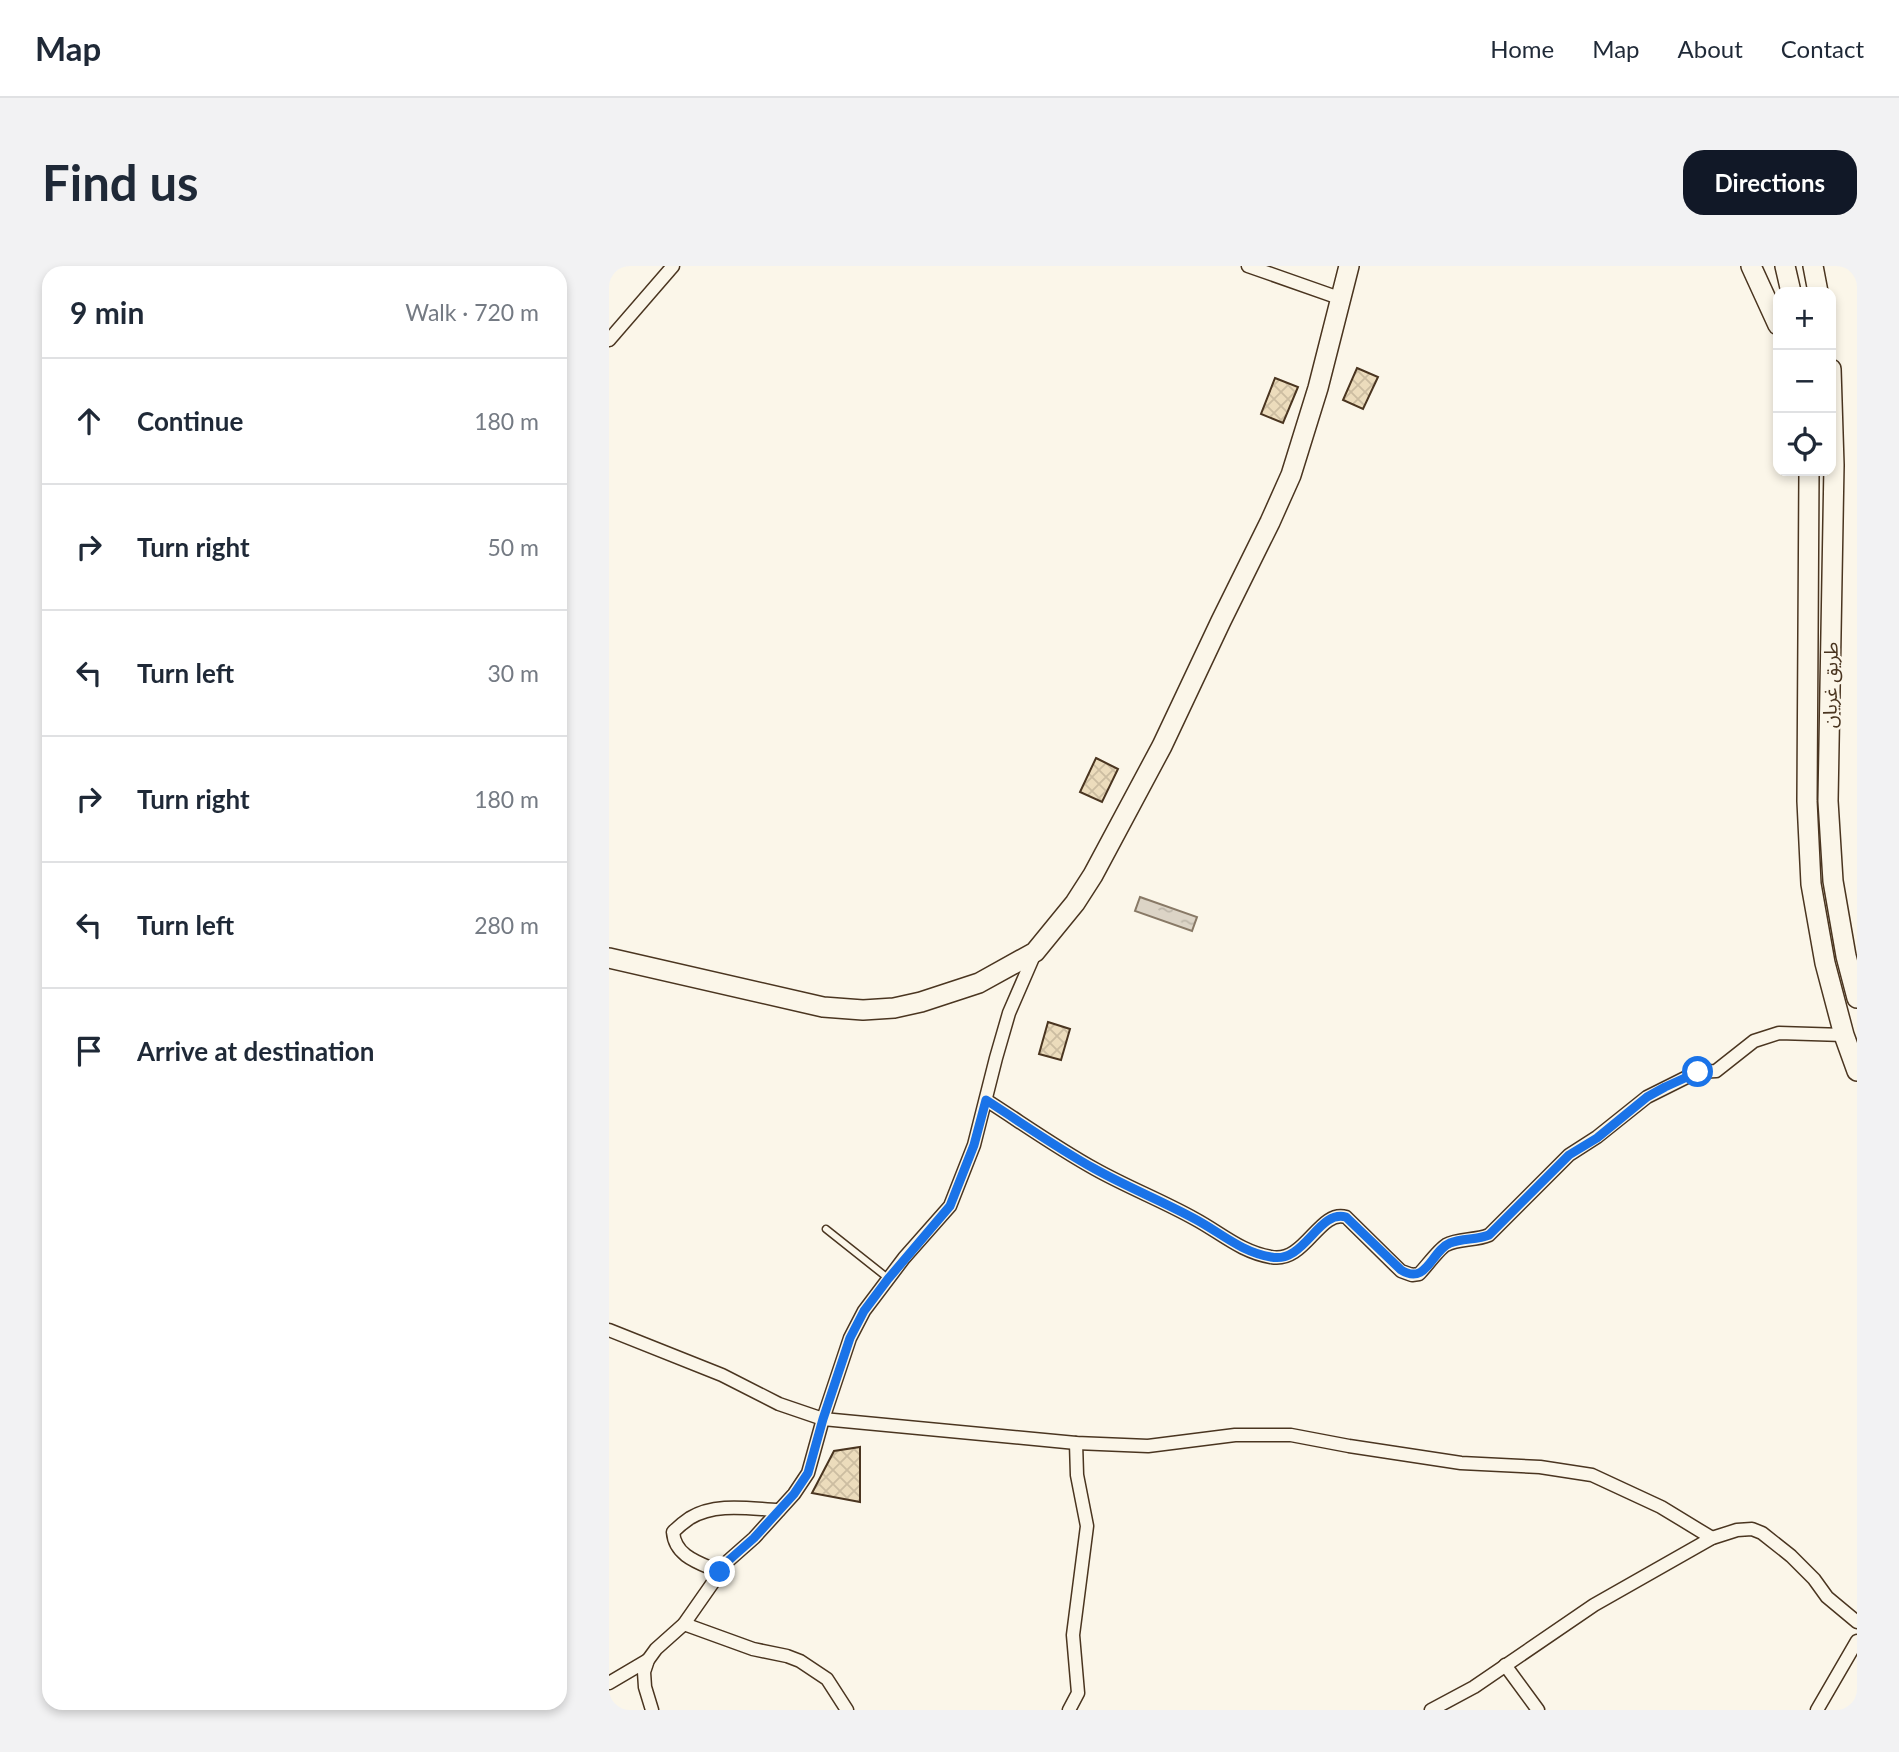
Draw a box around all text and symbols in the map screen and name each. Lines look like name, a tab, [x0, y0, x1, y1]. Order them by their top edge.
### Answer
text: Map	[35, 28, 101, 68]
text: Home	[1490, 34, 1554, 63]
text: Map	[1592, 34, 1640, 63]
text: About	[1678, 34, 1743, 63]
text: Contact	[1781, 34, 1864, 63]
button: Directions	[1683, 150, 1857, 215]
text: Find us	[42, 153, 199, 211]
map controls	[1773, 287, 1836, 476]
button: +	[1773, 287, 1836, 350]
text: 9 min	[70, 294, 144, 330]
text: Walk · 720 m	[405, 298, 539, 326]
button: −	[1773, 350, 1836, 413]
icon: ahead	[70, 402, 108, 440]
text: Continue	[137, 405, 243, 437]
text: 180 m	[474, 407, 539, 435]
button: locate	[1773, 413, 1836, 476]
icon: right	[70, 528, 108, 566]
text: Turn right	[137, 531, 250, 563]
text: 50 m	[488, 533, 539, 561]
street label: طريق غريان	[1817, 641, 1843, 728]
icon: left	[70, 654, 108, 692]
text: Turn left	[137, 657, 234, 689]
text: 30 m	[488, 659, 539, 687]
icon: right	[70, 780, 108, 818]
text: Turn right	[137, 783, 250, 815]
text: 180 m	[474, 785, 539, 813]
icon: left	[70, 906, 108, 944]
text: Turn left	[137, 909, 234, 941]
text: 280 m	[474, 911, 539, 939]
icon: arrive	[70, 1032, 108, 1070]
text: Arrive at destination	[137, 1035, 374, 1067]
route start	[1682, 1056, 1713, 1087]
route end	[704, 1556, 735, 1587]

